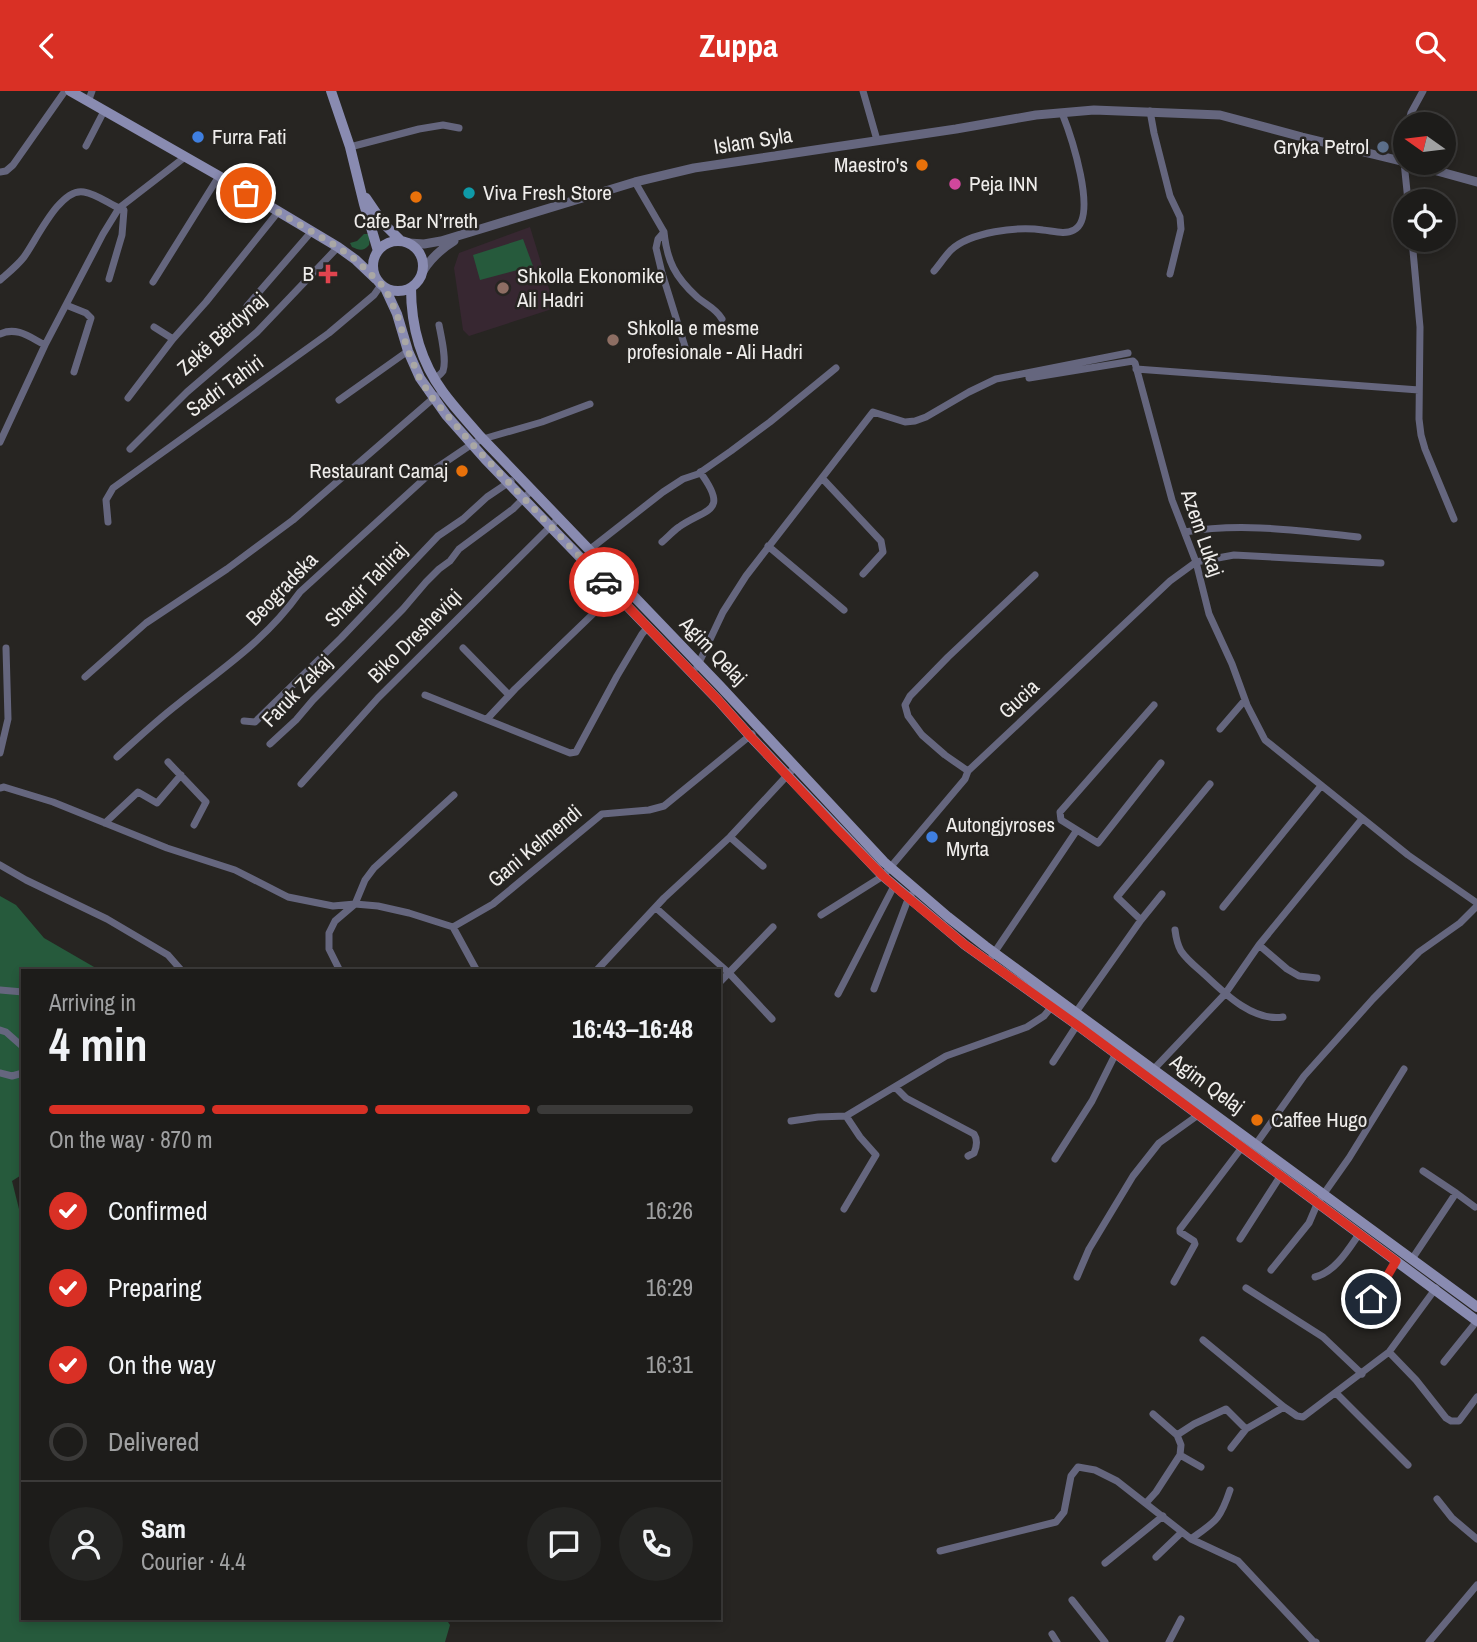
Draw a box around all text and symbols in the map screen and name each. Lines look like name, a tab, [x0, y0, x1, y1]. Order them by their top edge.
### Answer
text: Zuppa	[699, 24, 778, 67]
icon: back	[28, 27, 66, 65]
icon: search	[1411, 27, 1449, 65]
north arrow	[1393, 112, 1456, 175]
map controls	[1393, 112, 1456, 252]
street label: Islam Syla	[711, 120, 795, 161]
place label: Furra Fati	[212, 122, 287, 151]
marker: Furra Fati	[190, 129, 206, 145]
place label: Gryka Petrol	[1273, 132, 1369, 161]
marker: Gryka Petrol	[1375, 139, 1391, 155]
place label: Maestro's	[834, 150, 908, 179]
marker: Maestro's	[914, 157, 930, 173]
pin	[216, 163, 276, 223]
place label: Peja INN	[969, 169, 1038, 198]
icon: bag	[227, 174, 265, 212]
marker: Peja INN	[947, 176, 963, 192]
place label: Viva Fresh Store	[483, 178, 612, 207]
marker: Viva Fresh Store	[461, 185, 477, 201]
marker: Cafe Bar N’rreth	[408, 189, 424, 205]
button: locate	[1393, 189, 1456, 252]
place label: Cafe Bar N’rreth	[354, 206, 478, 235]
place label: B	[303, 259, 314, 288]
place label: Shkolla Ekonomike Ali Hadri	[516, 261, 664, 314]
marker: B	[320, 266, 336, 282]
marker: Shkolla Ekonomike Ali Hadri	[495, 280, 511, 296]
street label: Zekë Bërdynaj	[171, 286, 273, 382]
place label: Shkolla e mesme profesionale - Ali Hadri	[627, 313, 803, 366]
marker: Shkolla e mesme profesionale - Ali Hadri	[605, 332, 621, 348]
street label: Sadri Tahiri	[180, 348, 269, 424]
place label: Restaurant Camaj	[309, 456, 448, 485]
marker: Restaurant Camaj	[454, 463, 470, 479]
street label: Azem Lukaj	[1174, 485, 1231, 580]
street label: Shaqir Tahiraj	[318, 536, 413, 633]
street label: Beogradska	[239, 545, 324, 632]
courier	[569, 547, 639, 617]
icon: car	[585, 563, 623, 601]
street label: Biko Dresheviqi	[361, 582, 468, 689]
street label: Agim Qelaj	[673, 609, 753, 691]
street label: Faruk Zekaj	[255, 648, 338, 733]
street label: Gucia	[992, 672, 1046, 725]
street label: Gani Kelmendi	[481, 798, 588, 894]
place label: Autongjyroses Myrta	[945, 810, 1055, 863]
marker: Autongjyroses Myrta	[924, 829, 940, 845]
text: Arriving in	[49, 987, 136, 1018]
text: 16:43–16:48	[572, 1011, 693, 1046]
text: 4 min	[49, 1013, 148, 1075]
street label: Agim Qelaj	[1164, 1046, 1250, 1120]
place label: Caffee Hugo	[1271, 1105, 1367, 1134]
marker: Caffee Hugo	[1249, 1112, 1265, 1128]
text: On the way · 870 m	[49, 1124, 213, 1155]
icon: check	[49, 1192, 87, 1230]
text: Confirmed	[108, 1193, 208, 1228]
text: 16:26	[646, 1195, 693, 1226]
icon: check	[49, 1269, 87, 1307]
pin	[1341, 1269, 1401, 1329]
text: Preparing	[108, 1270, 202, 1305]
text: 16:29	[646, 1272, 693, 1303]
icon: home	[1352, 1280, 1390, 1318]
icon: check	[49, 1346, 87, 1384]
text: On the way	[108, 1347, 216, 1382]
text: 16:31	[646, 1349, 693, 1380]
text: Delivered	[108, 1424, 199, 1459]
button: person	[49, 1507, 123, 1581]
button: chat	[527, 1507, 601, 1581]
button: phone	[619, 1507, 693, 1581]
text: Sam	[141, 1511, 186, 1546]
text: Courier · 4.4	[141, 1546, 246, 1577]

